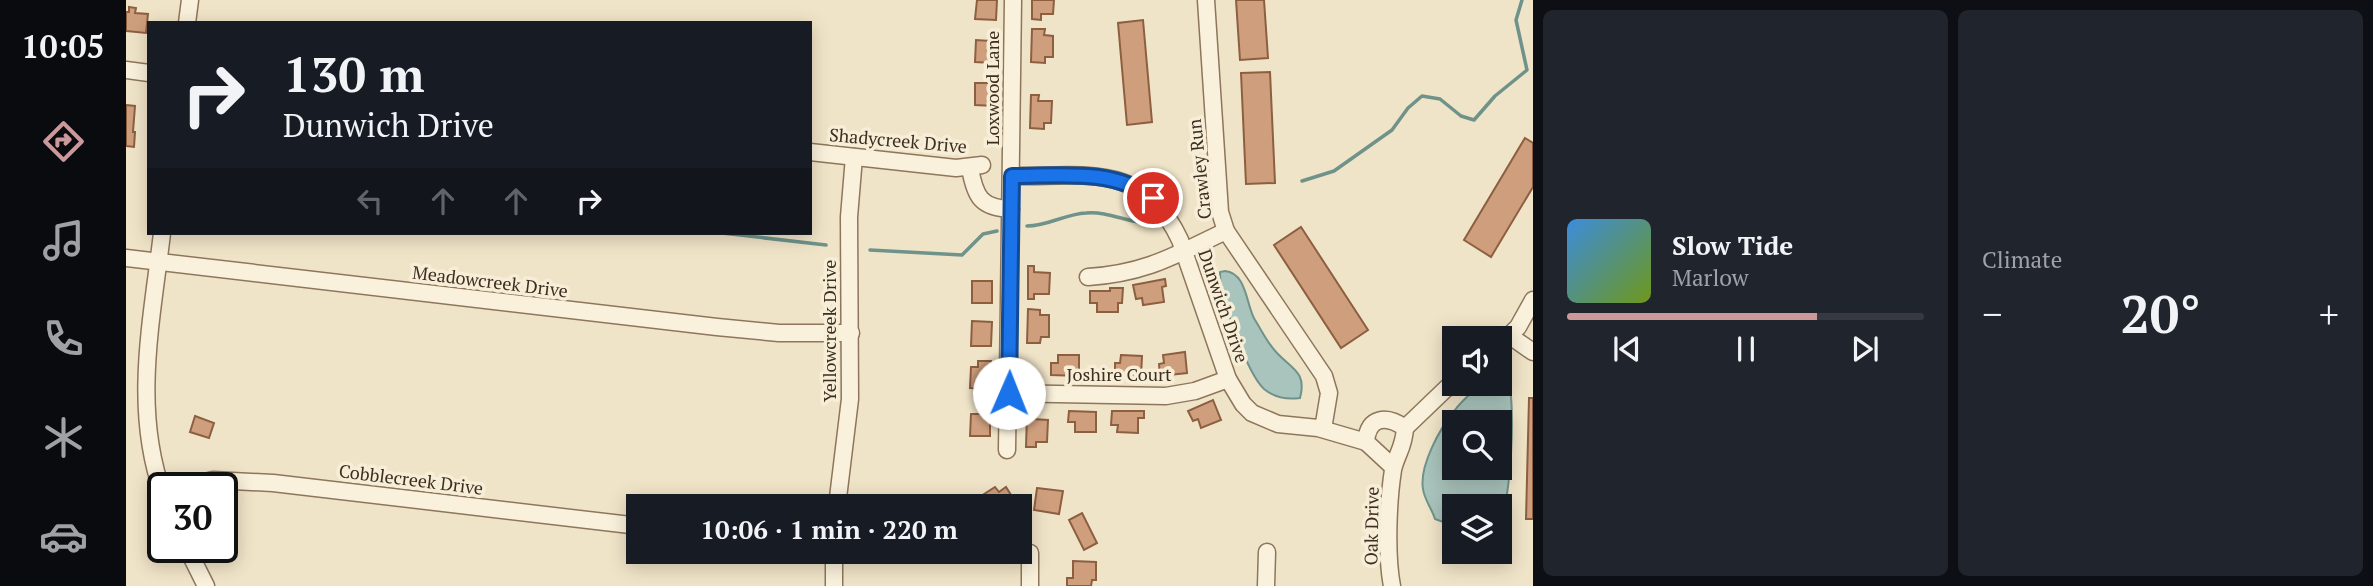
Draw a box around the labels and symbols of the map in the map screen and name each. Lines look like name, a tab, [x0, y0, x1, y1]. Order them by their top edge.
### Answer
street label: Loxwood Lane	[980, 31, 1004, 145]
street label: Crawley Run	[1182, 117, 1216, 220]
street label: Shadycreek Drive	[828, 122, 968, 158]
pin	[1123, 168, 1183, 228]
street label: Dunwich Drive	[1193, 246, 1255, 366]
street label: Meadowcreek Drive	[411, 260, 569, 302]
street label: Yellowcreek Drive	[817, 260, 841, 402]
position arrow	[972, 356, 1046, 430]
street label: Joshire Court	[1066, 362, 1172, 386]
street label: Cobblecreek Drive	[338, 458, 485, 500]
speed limit sign: 30	[147, 472, 238, 563]
street label: Oak Drive	[1358, 486, 1384, 566]

